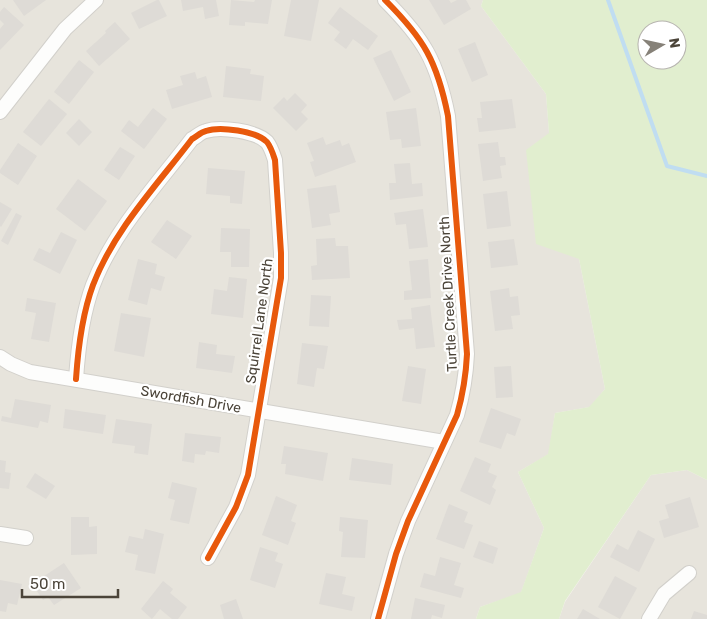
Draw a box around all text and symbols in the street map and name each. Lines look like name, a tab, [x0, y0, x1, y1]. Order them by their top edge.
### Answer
north arrow	[637, 20, 687, 70]
text: N	[665, 37, 684, 49]
street label: Turtle Creek Drive North	[436, 216, 461, 372]
street label: Squirrel Lane North	[242, 257, 277, 385]
street label: Swordfish Drive	[139, 382, 243, 417]
scale bar	[22, 566, 119, 598]
text: 50 m	[30, 575, 65, 593]

